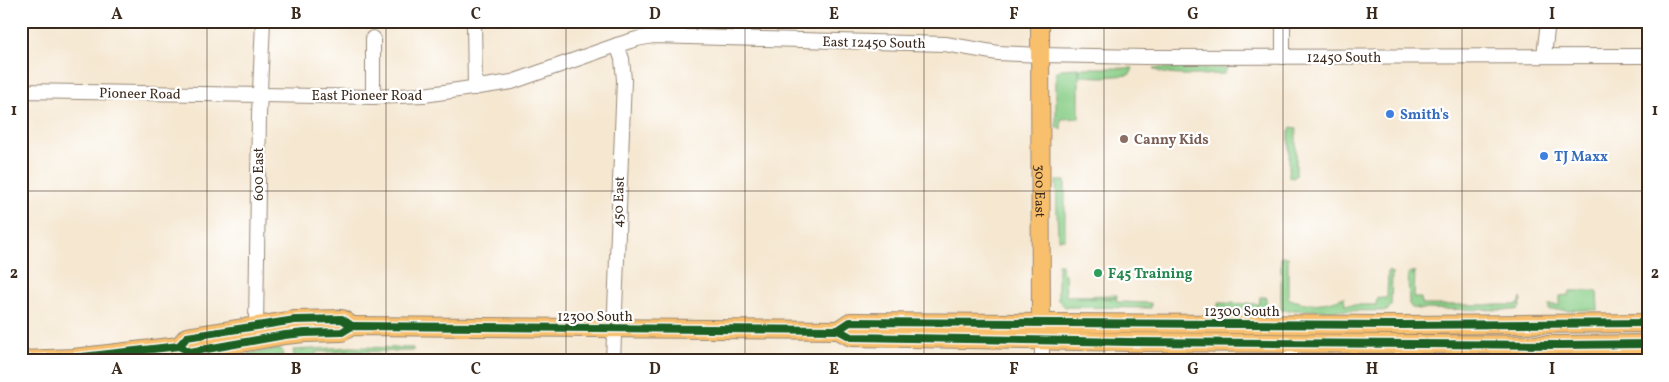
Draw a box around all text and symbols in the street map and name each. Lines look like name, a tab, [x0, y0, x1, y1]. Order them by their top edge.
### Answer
text: A	[111, 4, 123, 26]
text: B	[291, 4, 302, 26]
text: C	[471, 4, 481, 26]
text: D	[649, 4, 661, 26]
text: E	[829, 4, 839, 26]
text: F	[1009, 4, 1019, 26]
text: G	[1187, 4, 1199, 26]
text: H	[1366, 4, 1378, 26]
text: I	[1549, 4, 1555, 26]
street label: East 12450 South	[822, 33, 926, 54]
street label: 12450 South	[1307, 49, 1381, 68]
street label: Pioneer Road	[99, 84, 181, 105]
street label: East Pioneer Road	[312, 87, 423, 106]
text: 1	[11, 100, 17, 122]
text: 1	[1652, 100, 1658, 122]
place label: Smith's	[1400, 106, 1449, 125]
marker: Smith's	[1384, 108, 1396, 120]
place label: Canny Kids	[1134, 131, 1209, 150]
marker: Canny Kids	[1118, 133, 1130, 145]
street label: 600 East	[250, 147, 269, 201]
place label: TJ Maxx	[1554, 148, 1608, 167]
marker: TJ Maxx	[1538, 150, 1550, 162]
street label: 300 East	[1029, 164, 1049, 218]
street label: 450 East	[609, 176, 630, 228]
text: 2	[10, 263, 18, 285]
text: 2	[1651, 263, 1659, 285]
place label: F45 Training	[1108, 265, 1193, 284]
marker: F45 Training	[1092, 267, 1104, 279]
street label: 12300 South	[1204, 303, 1280, 322]
street label: 12300 South	[557, 308, 633, 327]
text: A	[111, 359, 123, 381]
text: B	[291, 359, 302, 381]
text: C	[471, 359, 481, 381]
text: D	[649, 359, 661, 381]
text: E	[829, 359, 839, 381]
text: F	[1009, 359, 1019, 381]
text: G	[1187, 359, 1199, 381]
text: H	[1366, 359, 1378, 381]
text: I	[1549, 359, 1555, 381]

